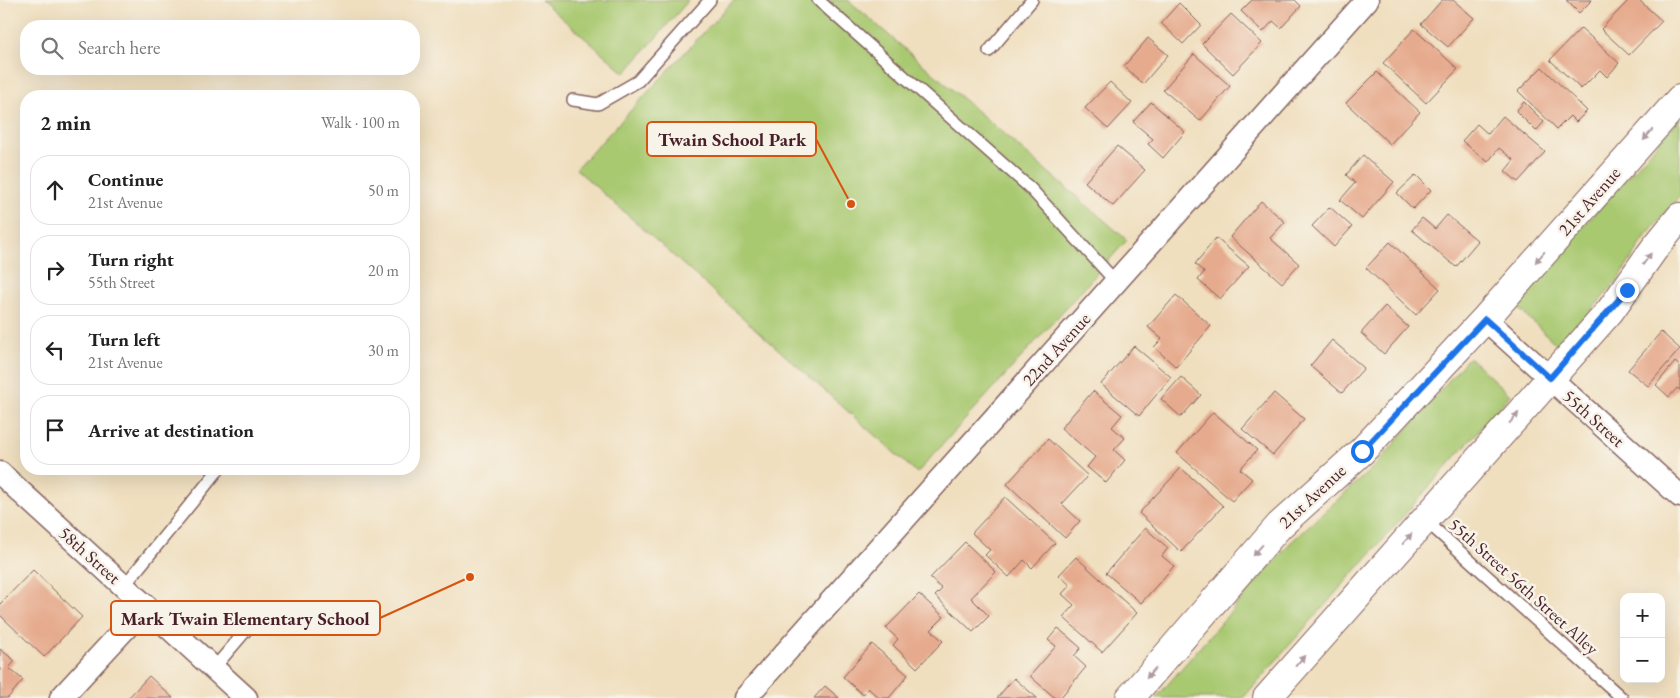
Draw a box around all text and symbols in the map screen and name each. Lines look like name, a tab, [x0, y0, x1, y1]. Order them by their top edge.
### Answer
search box	[20, 20, 420, 75]
icon: search	[38, 34, 66, 62]
text: Search here	[78, 35, 160, 60]
text: 2 min	[40, 109, 91, 136]
text: Walk · 100 m	[321, 112, 400, 133]
callout: Twain School Park	[647, 122, 816, 156]
text: Twain School Park	[658, 127, 807, 152]
one-way arrow	[1642, 128, 1653, 141]
street label: 21st Avenue	[1553, 162, 1625, 240]
text: Continue	[88, 167, 163, 192]
icon: ahead	[41, 176, 69, 204]
text: 50 m	[368, 180, 399, 201]
text: 21st Avenue	[88, 192, 163, 213]
text: Turn right	[88, 247, 174, 272]
one-way arrow	[1534, 250, 1546, 262]
one-way arrow	[1642, 252, 1652, 266]
icon: right	[41, 256, 69, 284]
text: 20 m	[368, 260, 399, 281]
text: 55th Street	[88, 272, 155, 293]
route end	[1616, 279, 1639, 302]
street label: 22nd Avenue	[1017, 307, 1095, 391]
text: Turn left	[88, 327, 160, 352]
icon: left	[41, 336, 69, 364]
text: 30 m	[368, 340, 399, 361]
text: 21st Avenue	[88, 352, 163, 373]
street label: 55th Street	[1558, 384, 1630, 452]
one-way arrow	[1509, 411, 1520, 424]
icon: arrive	[41, 416, 69, 444]
text: Arrive at destination	[88, 418, 254, 443]
route start	[1351, 440, 1374, 463]
street label: 21st Avenue	[1273, 459, 1351, 533]
street label: 55th Street 56th Street Alley	[1444, 513, 1604, 659]
street label: 58th Street	[54, 521, 126, 589]
one-way arrow	[1401, 534, 1413, 546]
one-way arrow	[1252, 544, 1264, 556]
map controls	[1620, 593, 1665, 683]
button: +	[1620, 593, 1665, 638]
callout: Mark Twain Elementary School	[111, 601, 380, 635]
text: Mark Twain Elementary School	[120, 606, 370, 631]
button: −	[1620, 638, 1665, 683]
one-way arrow	[1294, 655, 1305, 668]
one-way arrow	[1146, 666, 1157, 679]

